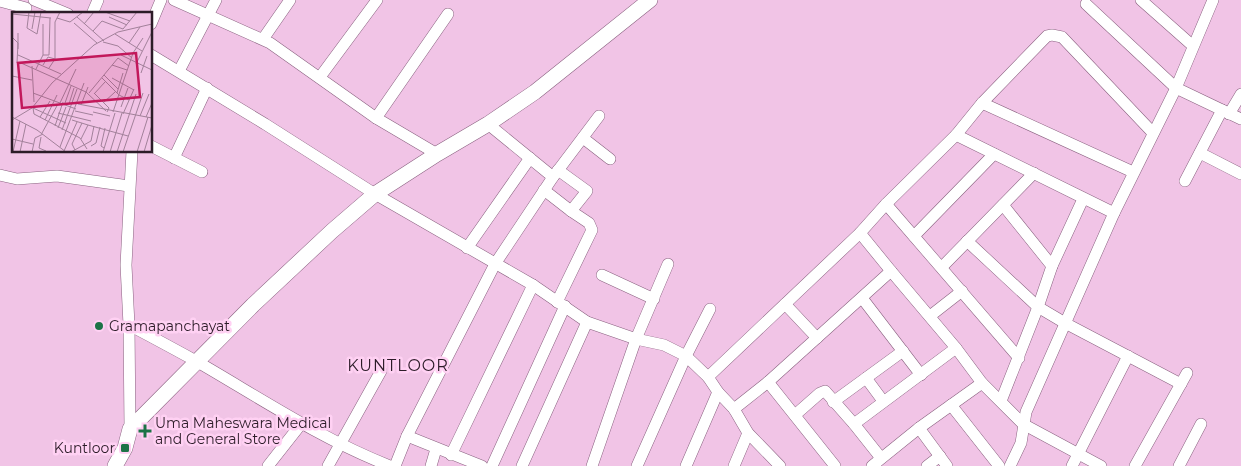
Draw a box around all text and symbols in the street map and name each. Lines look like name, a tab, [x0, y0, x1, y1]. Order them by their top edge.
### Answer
inset map	[12, 12, 152, 152]
place label: Gramapanchayat	[109, 317, 230, 335]
marker: Gramapanchayat	[93, 320, 105, 332]
district label: KUNTLOOR	[347, 356, 449, 375]
place label: Uma Maheswara Medical and General Store	[155, 414, 331, 448]
marker: Uma Maheswara Medical and General Store	[139, 425, 151, 437]
place label: Kuntloor	[54, 439, 115, 457]
marker: Kuntloor	[119, 442, 131, 454]

